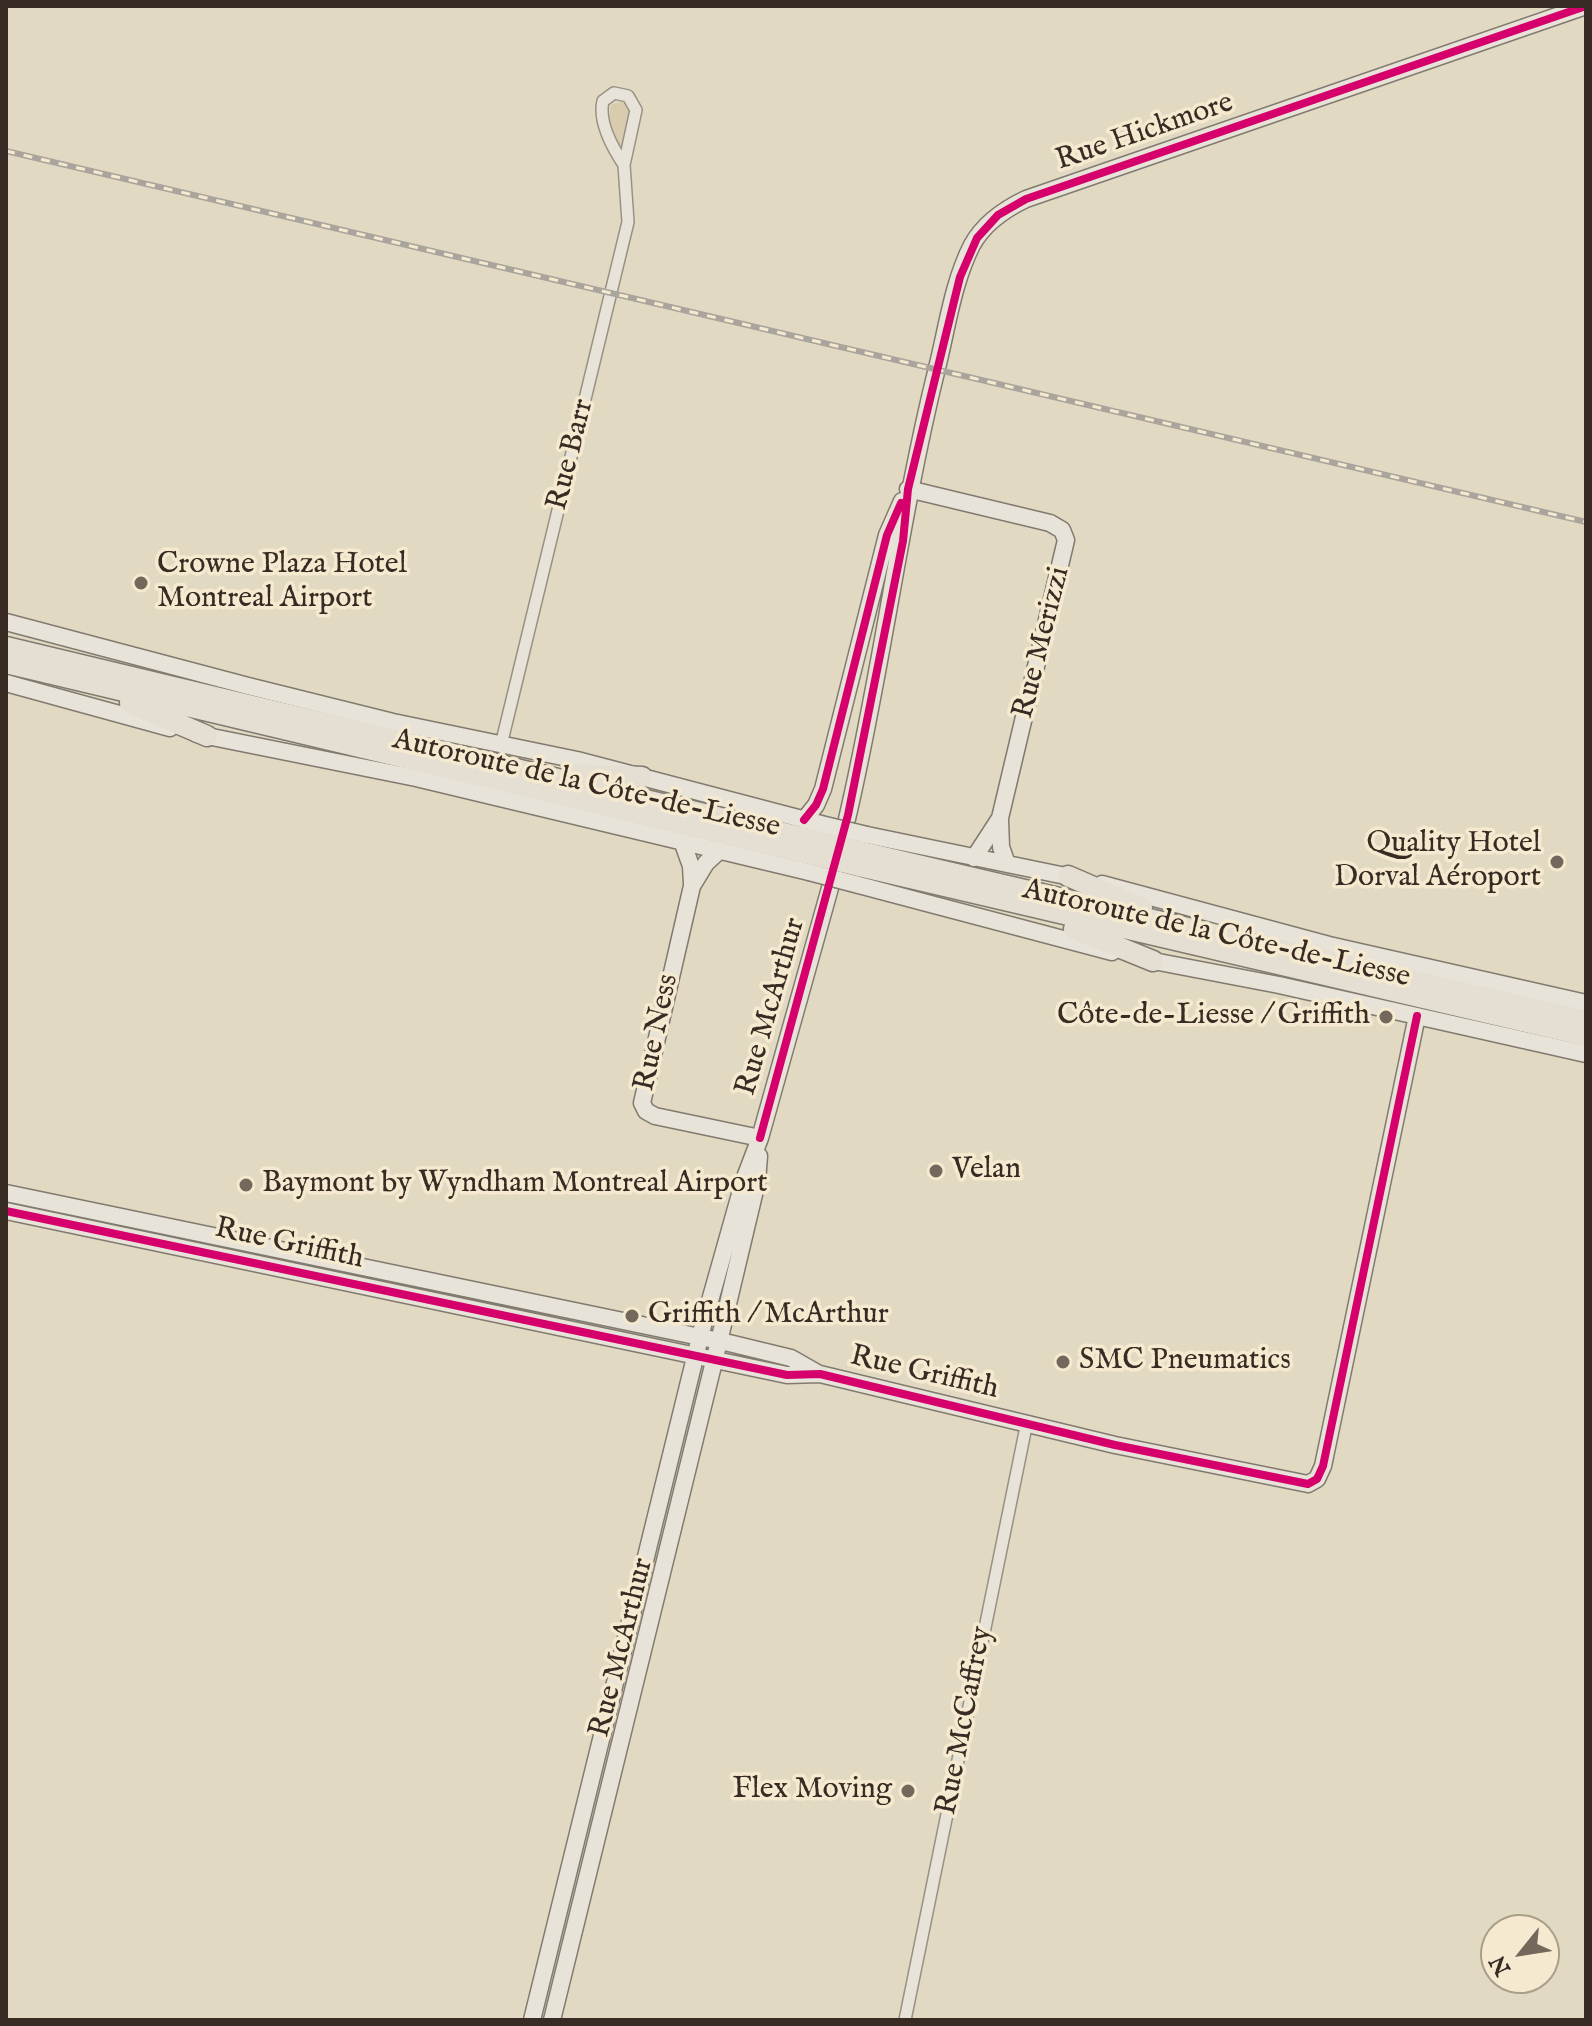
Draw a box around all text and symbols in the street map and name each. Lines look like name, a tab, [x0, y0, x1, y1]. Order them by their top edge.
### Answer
street label: Rue Hickmore	[1052, 86, 1238, 180]
street label: Rue Barr	[541, 396, 603, 514]
place label: Crowne Plaza Hotel Montreal Airport	[157, 548, 407, 618]
street label: Rue Merizzi	[1007, 563, 1079, 723]
marker: Crowne Plaza Hotel Montreal Airport	[132, 574, 150, 592]
street label: Autoroute de la Côte-de-Liesse	[389, 723, 783, 847]
place label: Quality Hotel Dorval Aéroport	[1334, 827, 1541, 898]
marker: Quality Hotel Dorval Aéroport	[1548, 853, 1566, 871]
street label: Autoroute de la Côte-de-Liesse	[1019, 873, 1413, 997]
street label: Rue McArthur	[729, 914, 815, 1100]
street label: Rue Ness	[628, 971, 688, 1095]
place label: Côte-de-Liesse / Griffith	[1057, 999, 1370, 1035]
marker: Côte-de-Liesse / Griffith	[1377, 1008, 1395, 1026]
place label: Velan	[952, 1153, 1021, 1189]
marker: Velan	[927, 1162, 945, 1180]
place label: Baymont by Wyndham Montreal Airport	[262, 1167, 767, 1203]
marker: Baymont by Wyndham Montreal Airport	[237, 1176, 255, 1194]
street label: Rue Griffith	[211, 1212, 367, 1278]
place label: Griffith / McArthur	[648, 1298, 889, 1334]
marker: Griffith / McArthur	[623, 1307, 641, 1325]
street label: Rue Griffith	[846, 1339, 1002, 1409]
place label: SMC Pneumatics	[1079, 1344, 1291, 1380]
marker: SMC Pneumatics	[1054, 1353, 1072, 1371]
street label: Rue McArthur	[583, 1555, 663, 1741]
street label: Rue McCaffrey	[930, 1624, 1002, 1818]
place label: Flex Moving	[733, 1773, 892, 1809]
marker: Flex Moving	[899, 1782, 917, 1800]
north arrow	[1480, 1914, 1560, 1994]
text: N	[1484, 1950, 1518, 1980]

